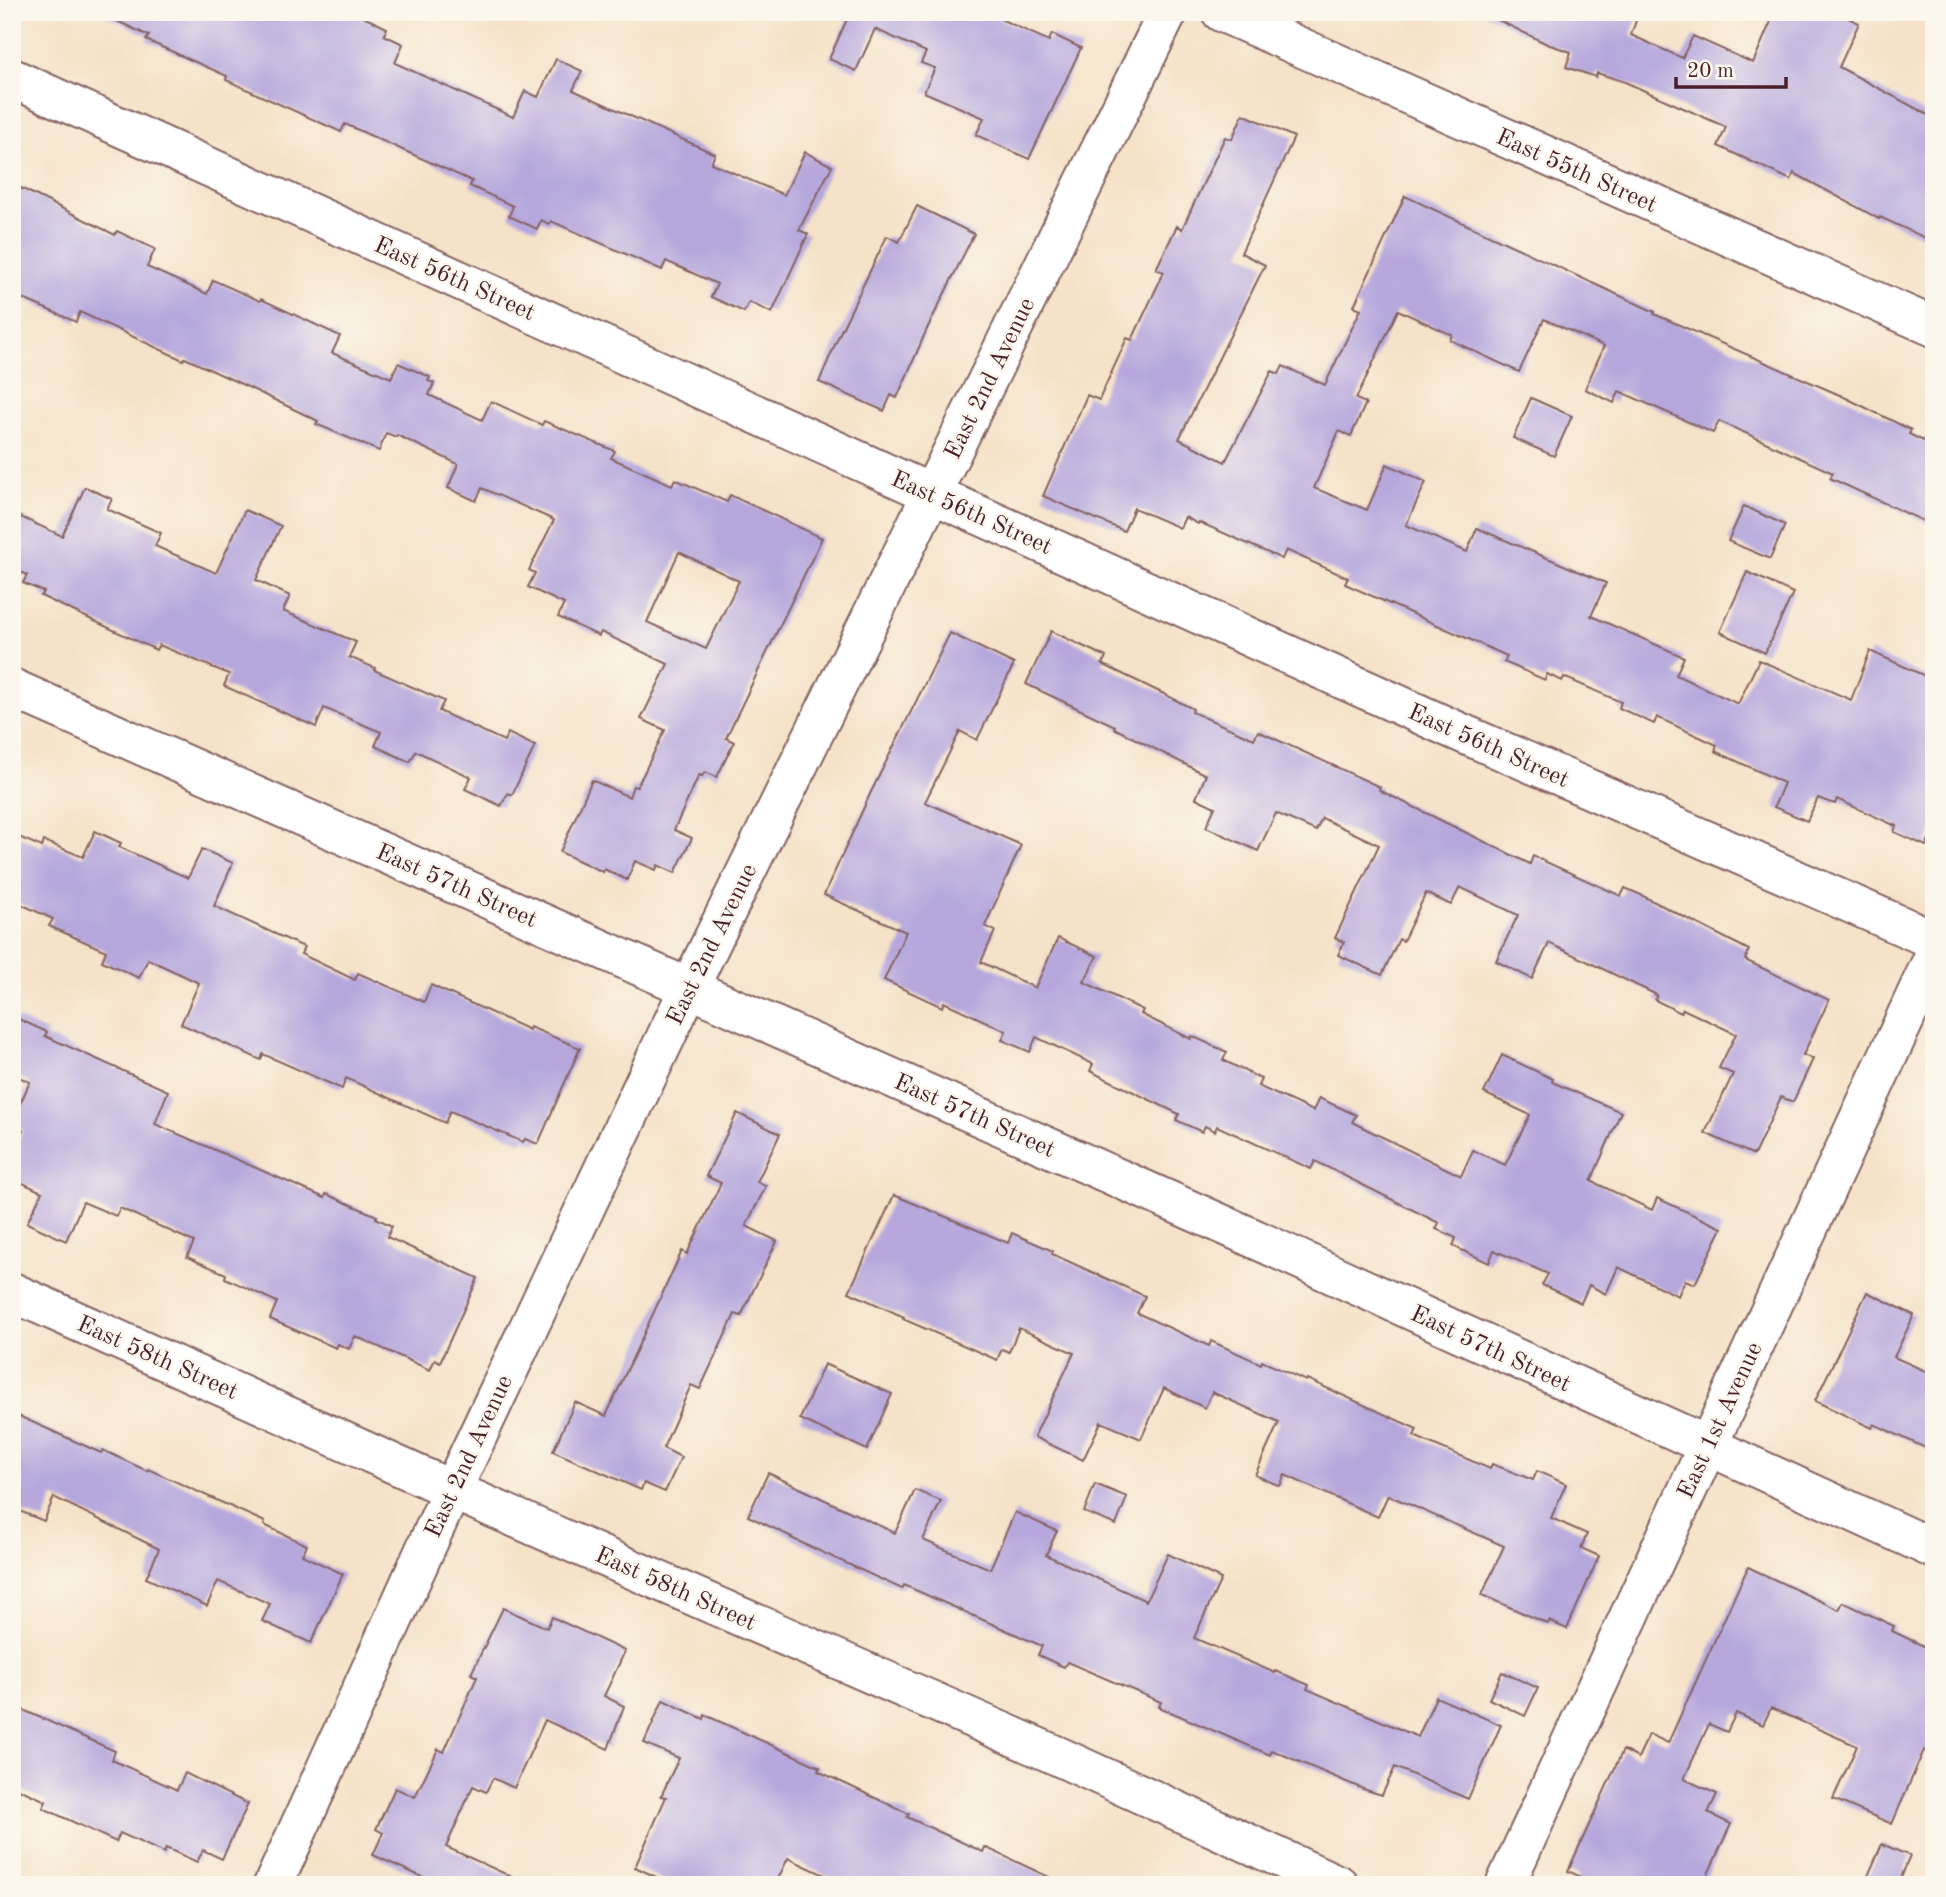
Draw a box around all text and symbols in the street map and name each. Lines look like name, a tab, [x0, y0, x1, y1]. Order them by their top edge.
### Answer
scale bar	[1676, 46, 1787, 90]
text: 20 m	[1687, 61, 1734, 82]
street label: East 55th Street	[1492, 126, 1660, 218]
street label: East 56th Street	[370, 234, 538, 326]
street label: East 2nd Avenue	[941, 294, 1040, 463]
street label: East 56th Street	[887, 468, 1055, 560]
street label: East 56th Street	[1404, 701, 1572, 793]
street label: East 57th Street	[372, 841, 540, 933]
street label: East 2nd Avenue	[663, 860, 762, 1029]
street label: East 57th Street	[890, 1071, 1058, 1163]
street label: East 57th Street	[1406, 1302, 1574, 1397]
street label: East 58th Street	[73, 1313, 241, 1405]
street label: East 1st Avenue	[1674, 1339, 1768, 1503]
street label: East 2nd Avenue	[422, 1372, 518, 1542]
street label: East 58th Street	[591, 1544, 759, 1636]

